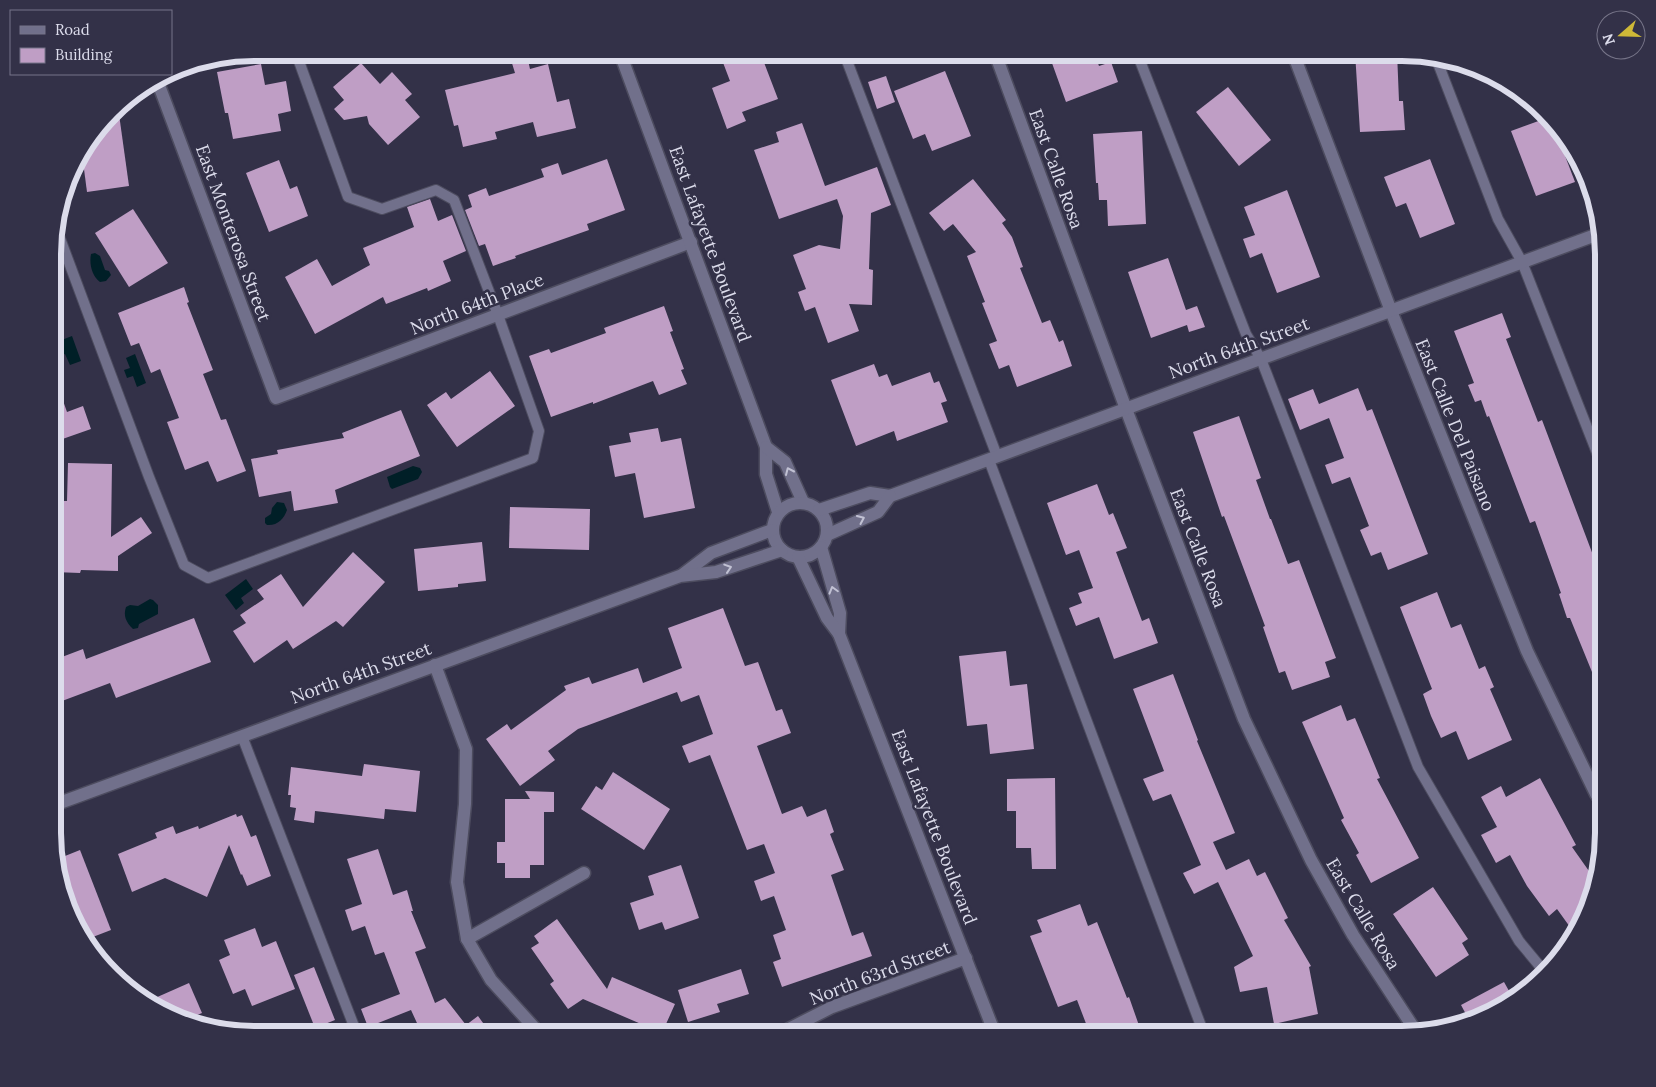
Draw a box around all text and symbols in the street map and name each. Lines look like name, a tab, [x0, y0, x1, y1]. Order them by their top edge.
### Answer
legend	[10, 10, 172, 75]
north arrow	[1596, 10, 1646, 60]
text: Road	[55, 20, 90, 39]
text: N	[1598, 31, 1619, 48]
text: Building	[55, 45, 113, 64]
street label: East Calle Rosa	[1024, 106, 1089, 232]
street label: East Monterosa Street	[191, 141, 276, 324]
street label: East Lafayette Boulevard	[664, 143, 757, 345]
street label: North 64th Place	[407, 267, 547, 340]
street label: North 64th Street	[1165, 311, 1312, 384]
street label: East Calle Del Paisano	[1410, 335, 1501, 514]
one-way arrow	[785, 467, 795, 476]
street label: East Calle Rosa	[1165, 485, 1232, 611]
one-way arrow	[856, 515, 865, 526]
one-way arrow	[723, 564, 731, 574]
one-way arrow	[829, 586, 839, 594]
street label: North 64th Street	[287, 636, 434, 709]
street label: East Lafayette Boulevard	[887, 726, 982, 928]
street label: East Calle Rosa	[1321, 854, 1406, 974]
street label: North 63rd Street	[806, 935, 954, 1010]

